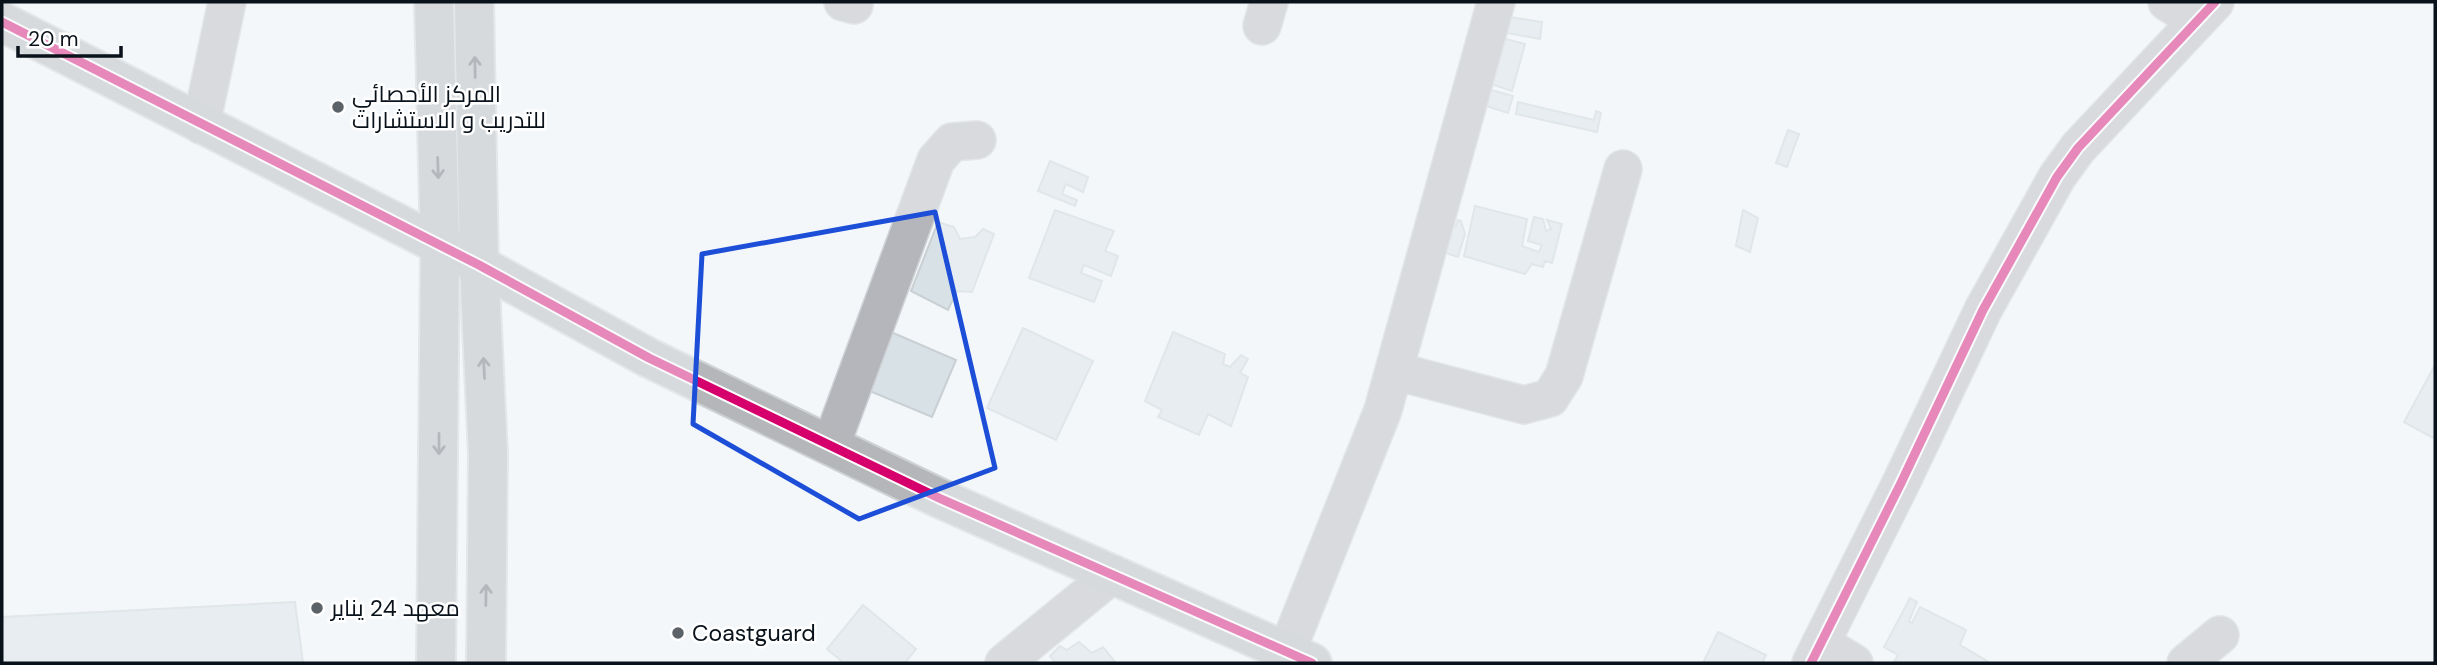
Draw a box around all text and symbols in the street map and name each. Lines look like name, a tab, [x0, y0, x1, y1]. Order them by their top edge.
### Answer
scale bar	[18, 14, 121, 58]
text: 20 m	[28, 25, 79, 53]
one-way arrow	[469, 55, 482, 78]
place label: المركز الأحصائي للتدريب و الاستشارات	[352, 79, 546, 135]
marker: المركز الأحصائي للتدريب و الاستشارات	[330, 99, 346, 115]
one-way arrow	[431, 156, 444, 179]
one-way arrow	[477, 356, 490, 379]
one-way arrow	[432, 433, 446, 456]
one-way arrow	[479, 584, 493, 607]
place label: معهد 24 يناير	[329, 593, 460, 623]
marker: معهد 24 يناير	[309, 600, 325, 616]
place label: Coastguard	[692, 618, 816, 648]
marker: Coastguard	[670, 625, 686, 641]

